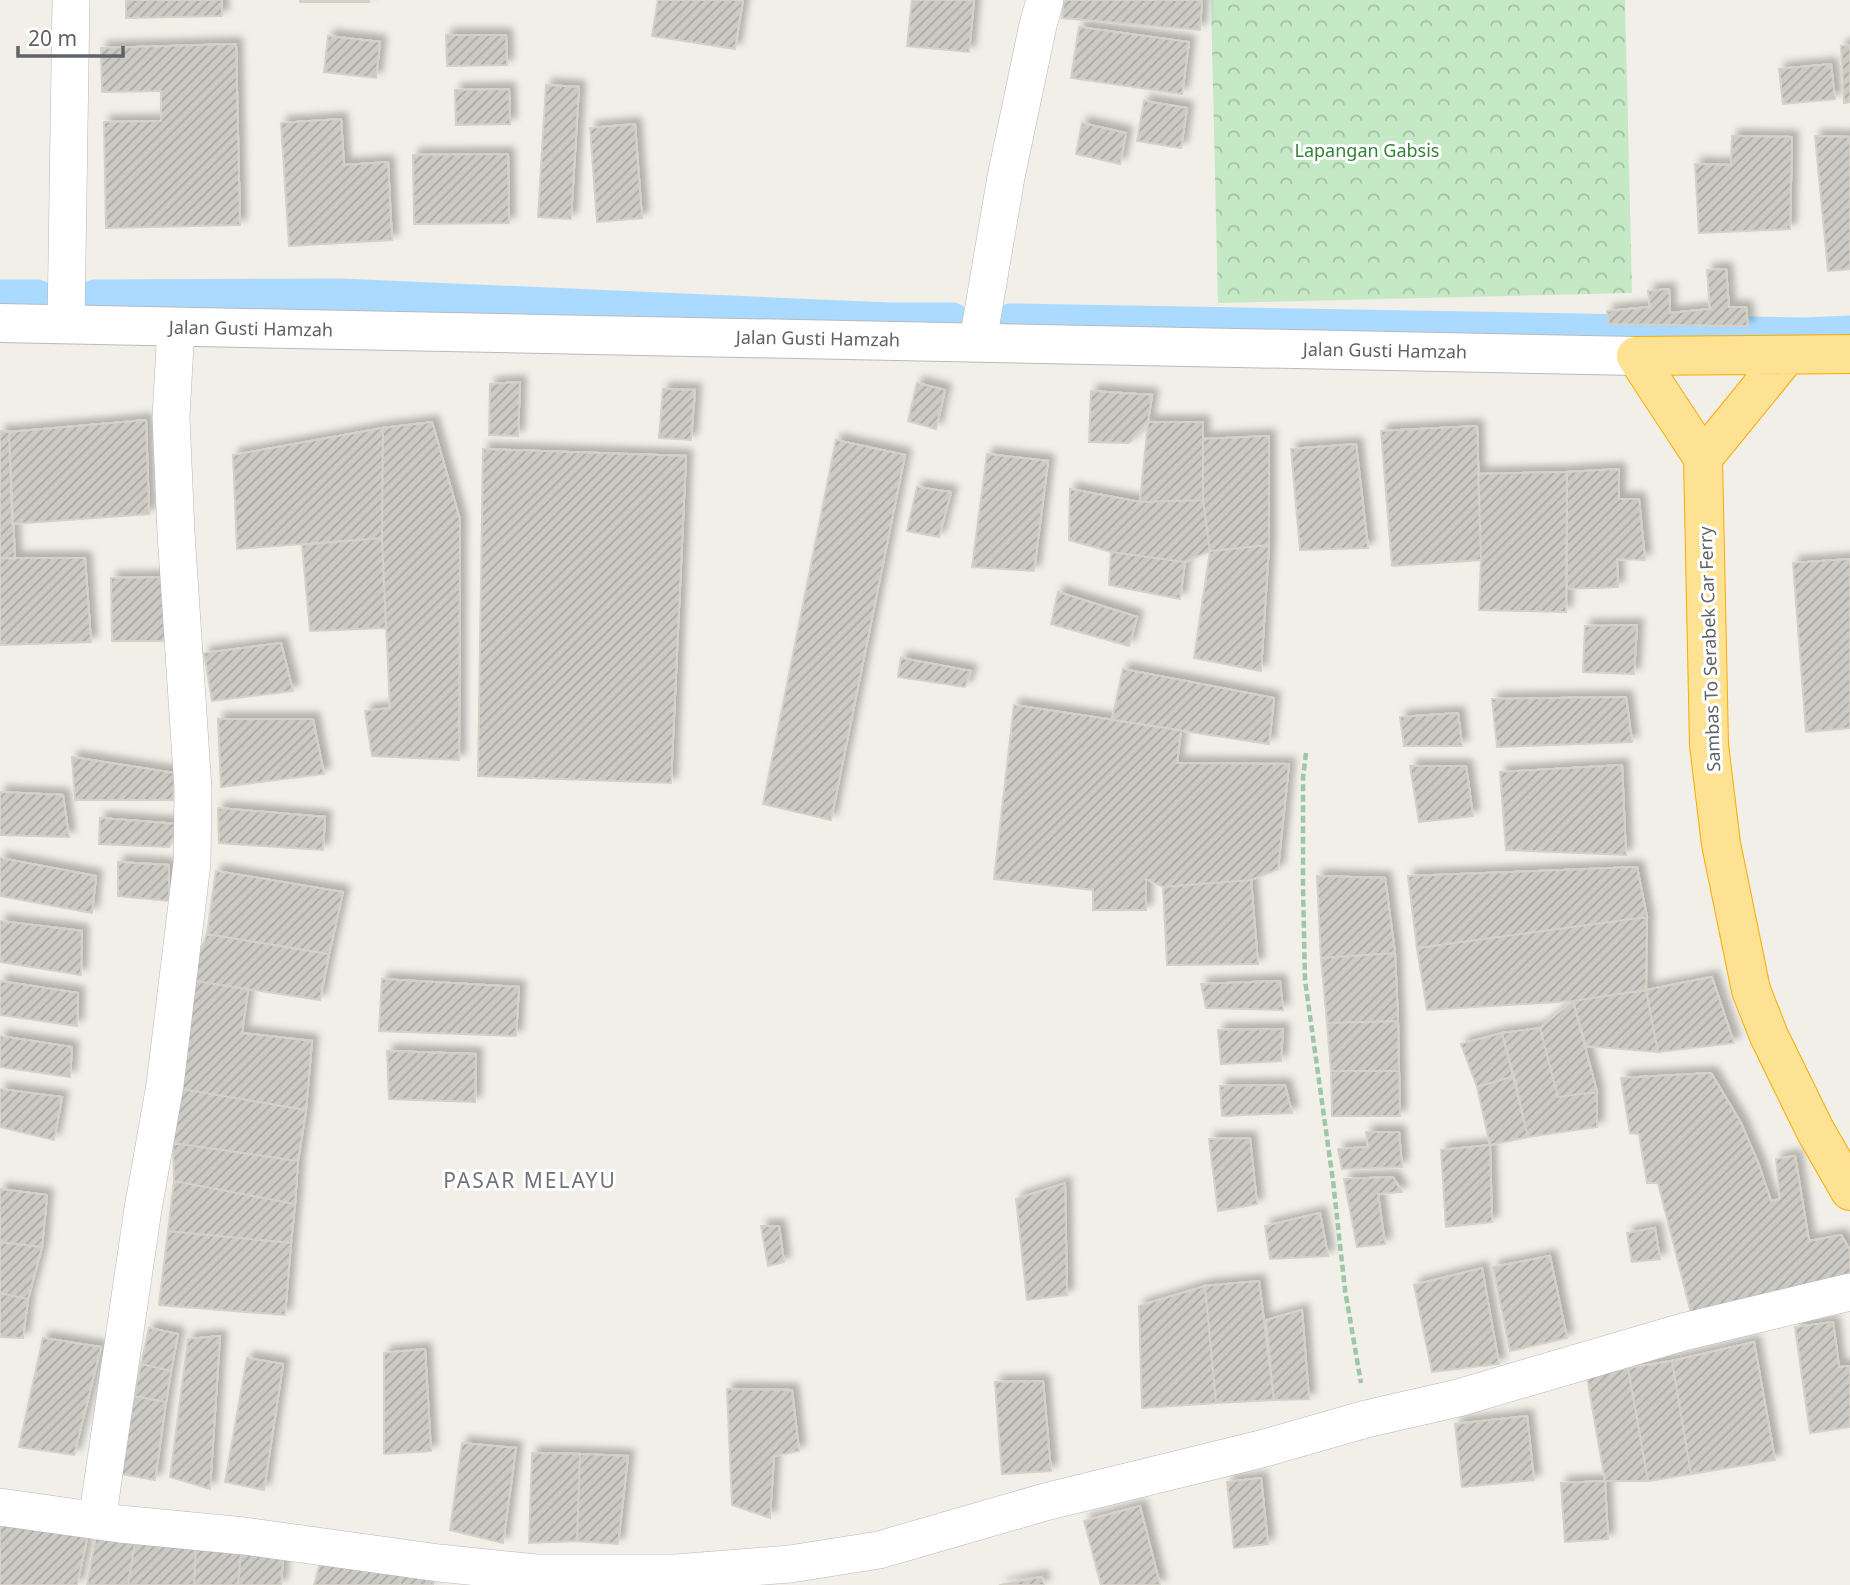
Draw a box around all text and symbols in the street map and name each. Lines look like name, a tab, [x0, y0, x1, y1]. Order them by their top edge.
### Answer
scale bar	[18, 14, 122, 58]
text: 20 m	[28, 24, 77, 52]
park label: Lapangan Gabsis	[1295, 138, 1439, 162]
street label: Jalan Gusti Hamzah	[167, 315, 333, 341]
street label: Jalan Gusti Hamzah	[734, 325, 900, 351]
street label: Jalan Gusti Hamzah	[1301, 337, 1467, 363]
street label: Sambas To Serabek Car Ferry	[1693, 525, 1725, 772]
district label: PASAR MELAYU	[443, 1166, 617, 1194]

